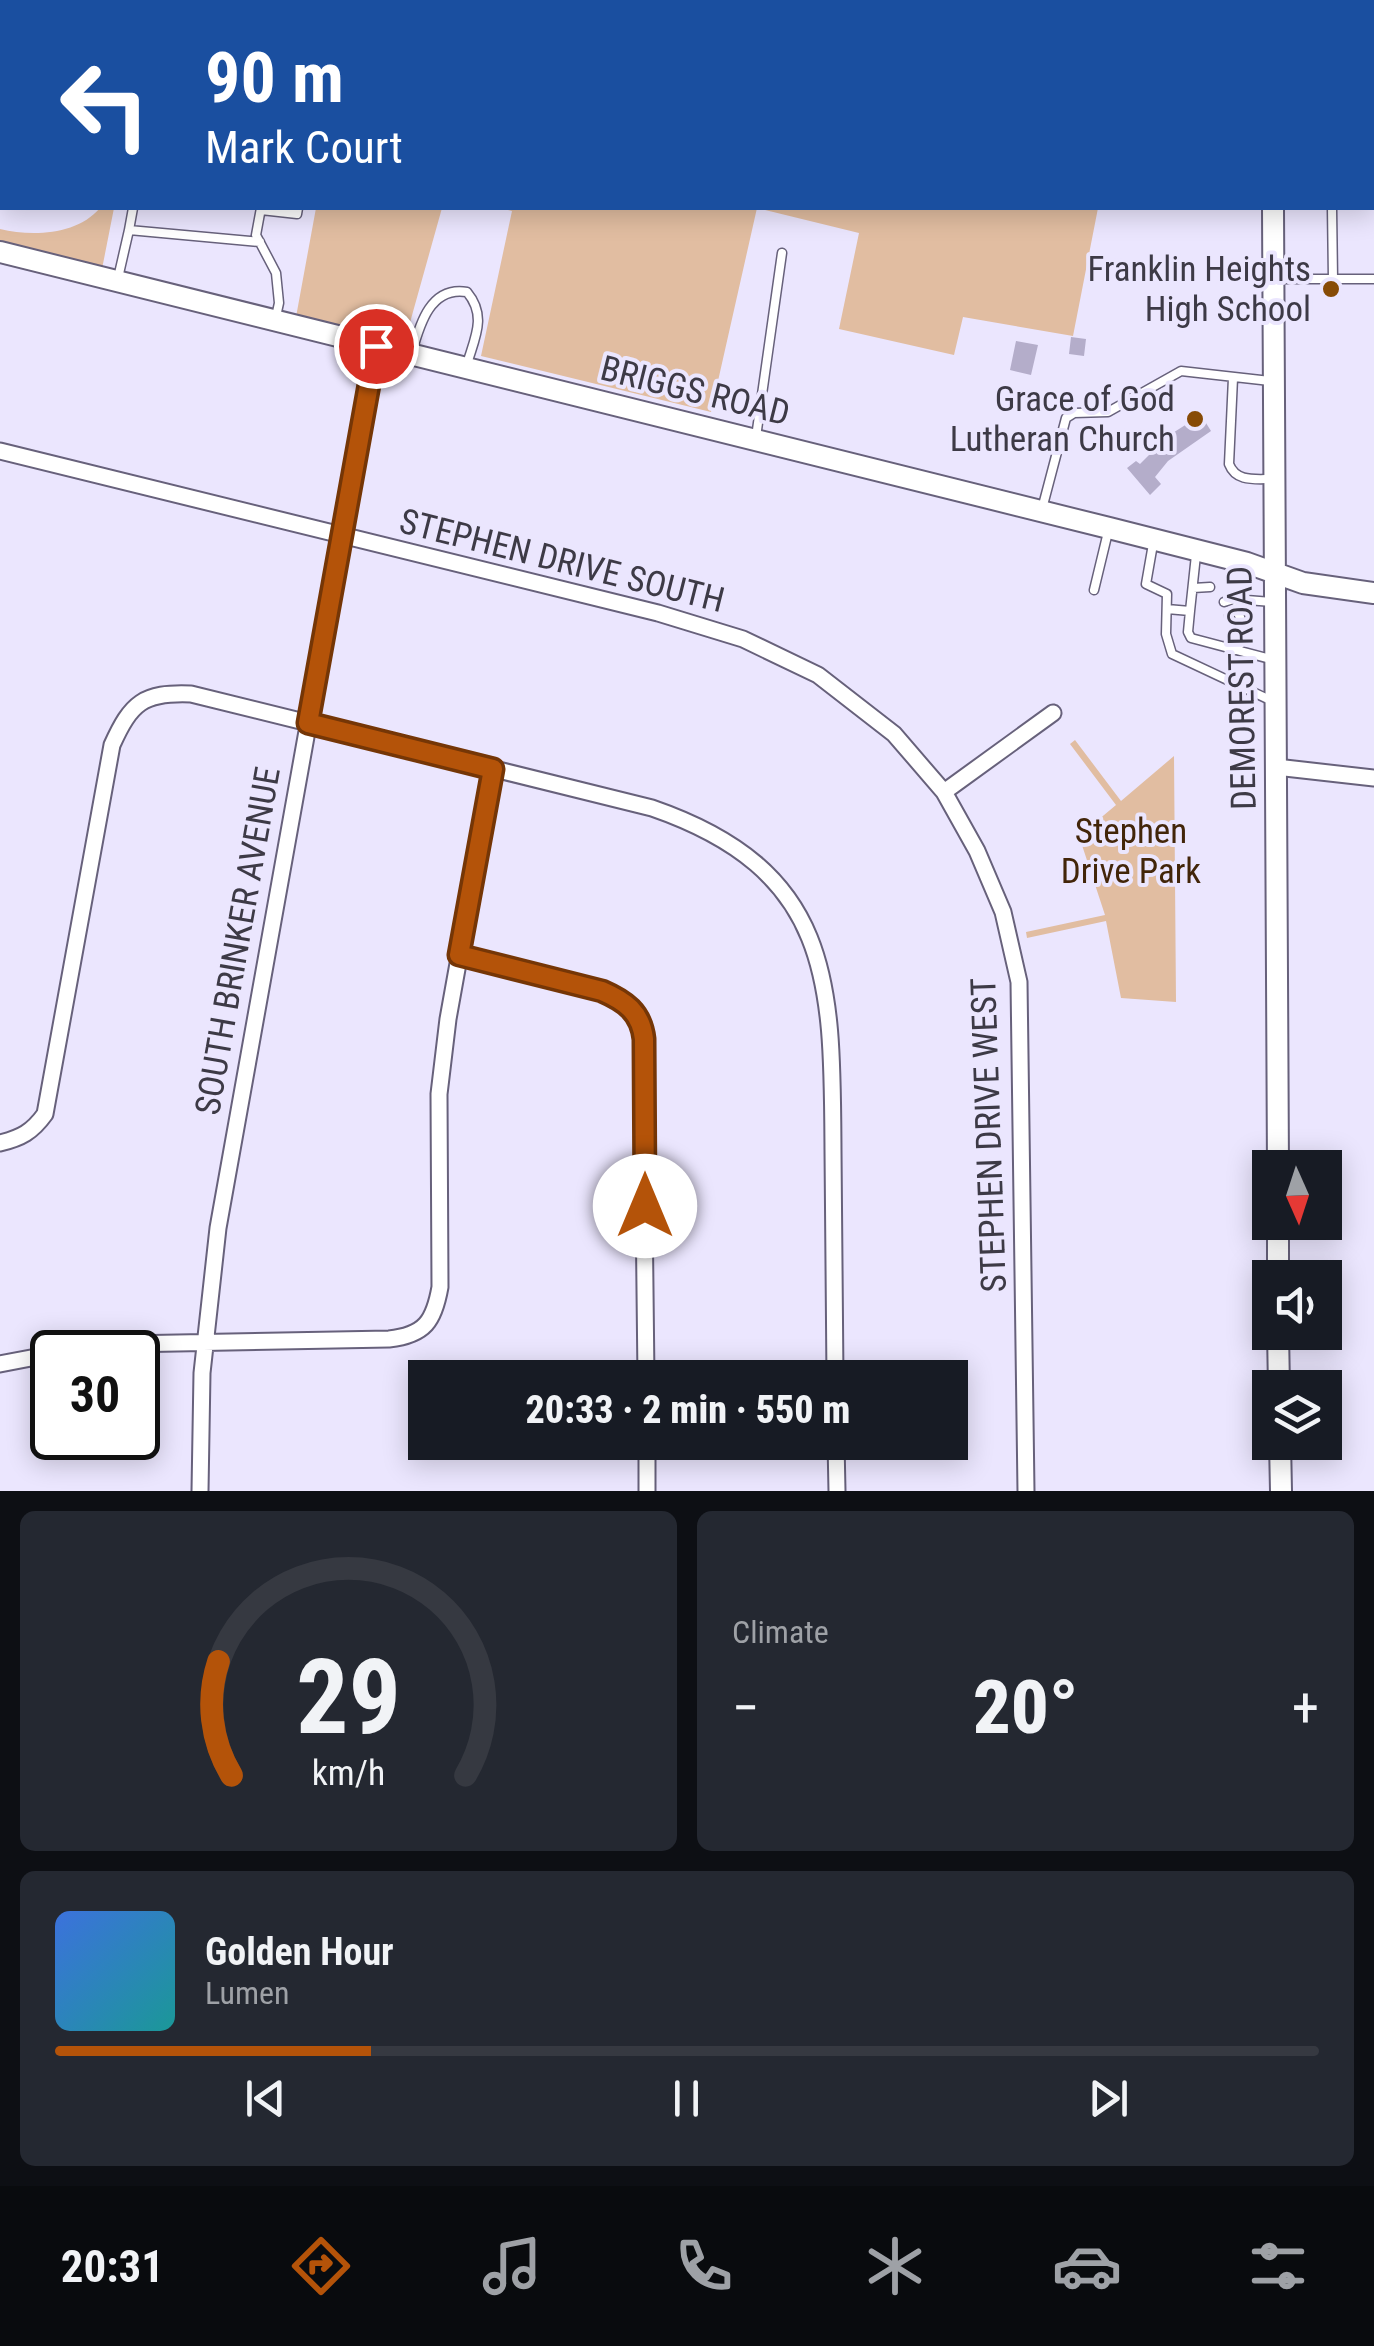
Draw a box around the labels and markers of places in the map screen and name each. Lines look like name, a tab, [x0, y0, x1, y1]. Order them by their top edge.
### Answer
place label: Franklin Heights High School	[1087, 249, 1311, 330]
marker: Franklin Heights High School	[1320, 278, 1342, 300]
pin	[334, 304, 419, 389]
place label: Grace of God Lutheran Church	[950, 379, 1175, 460]
marker: Grace of God Lutheran Church	[1184, 408, 1206, 430]

